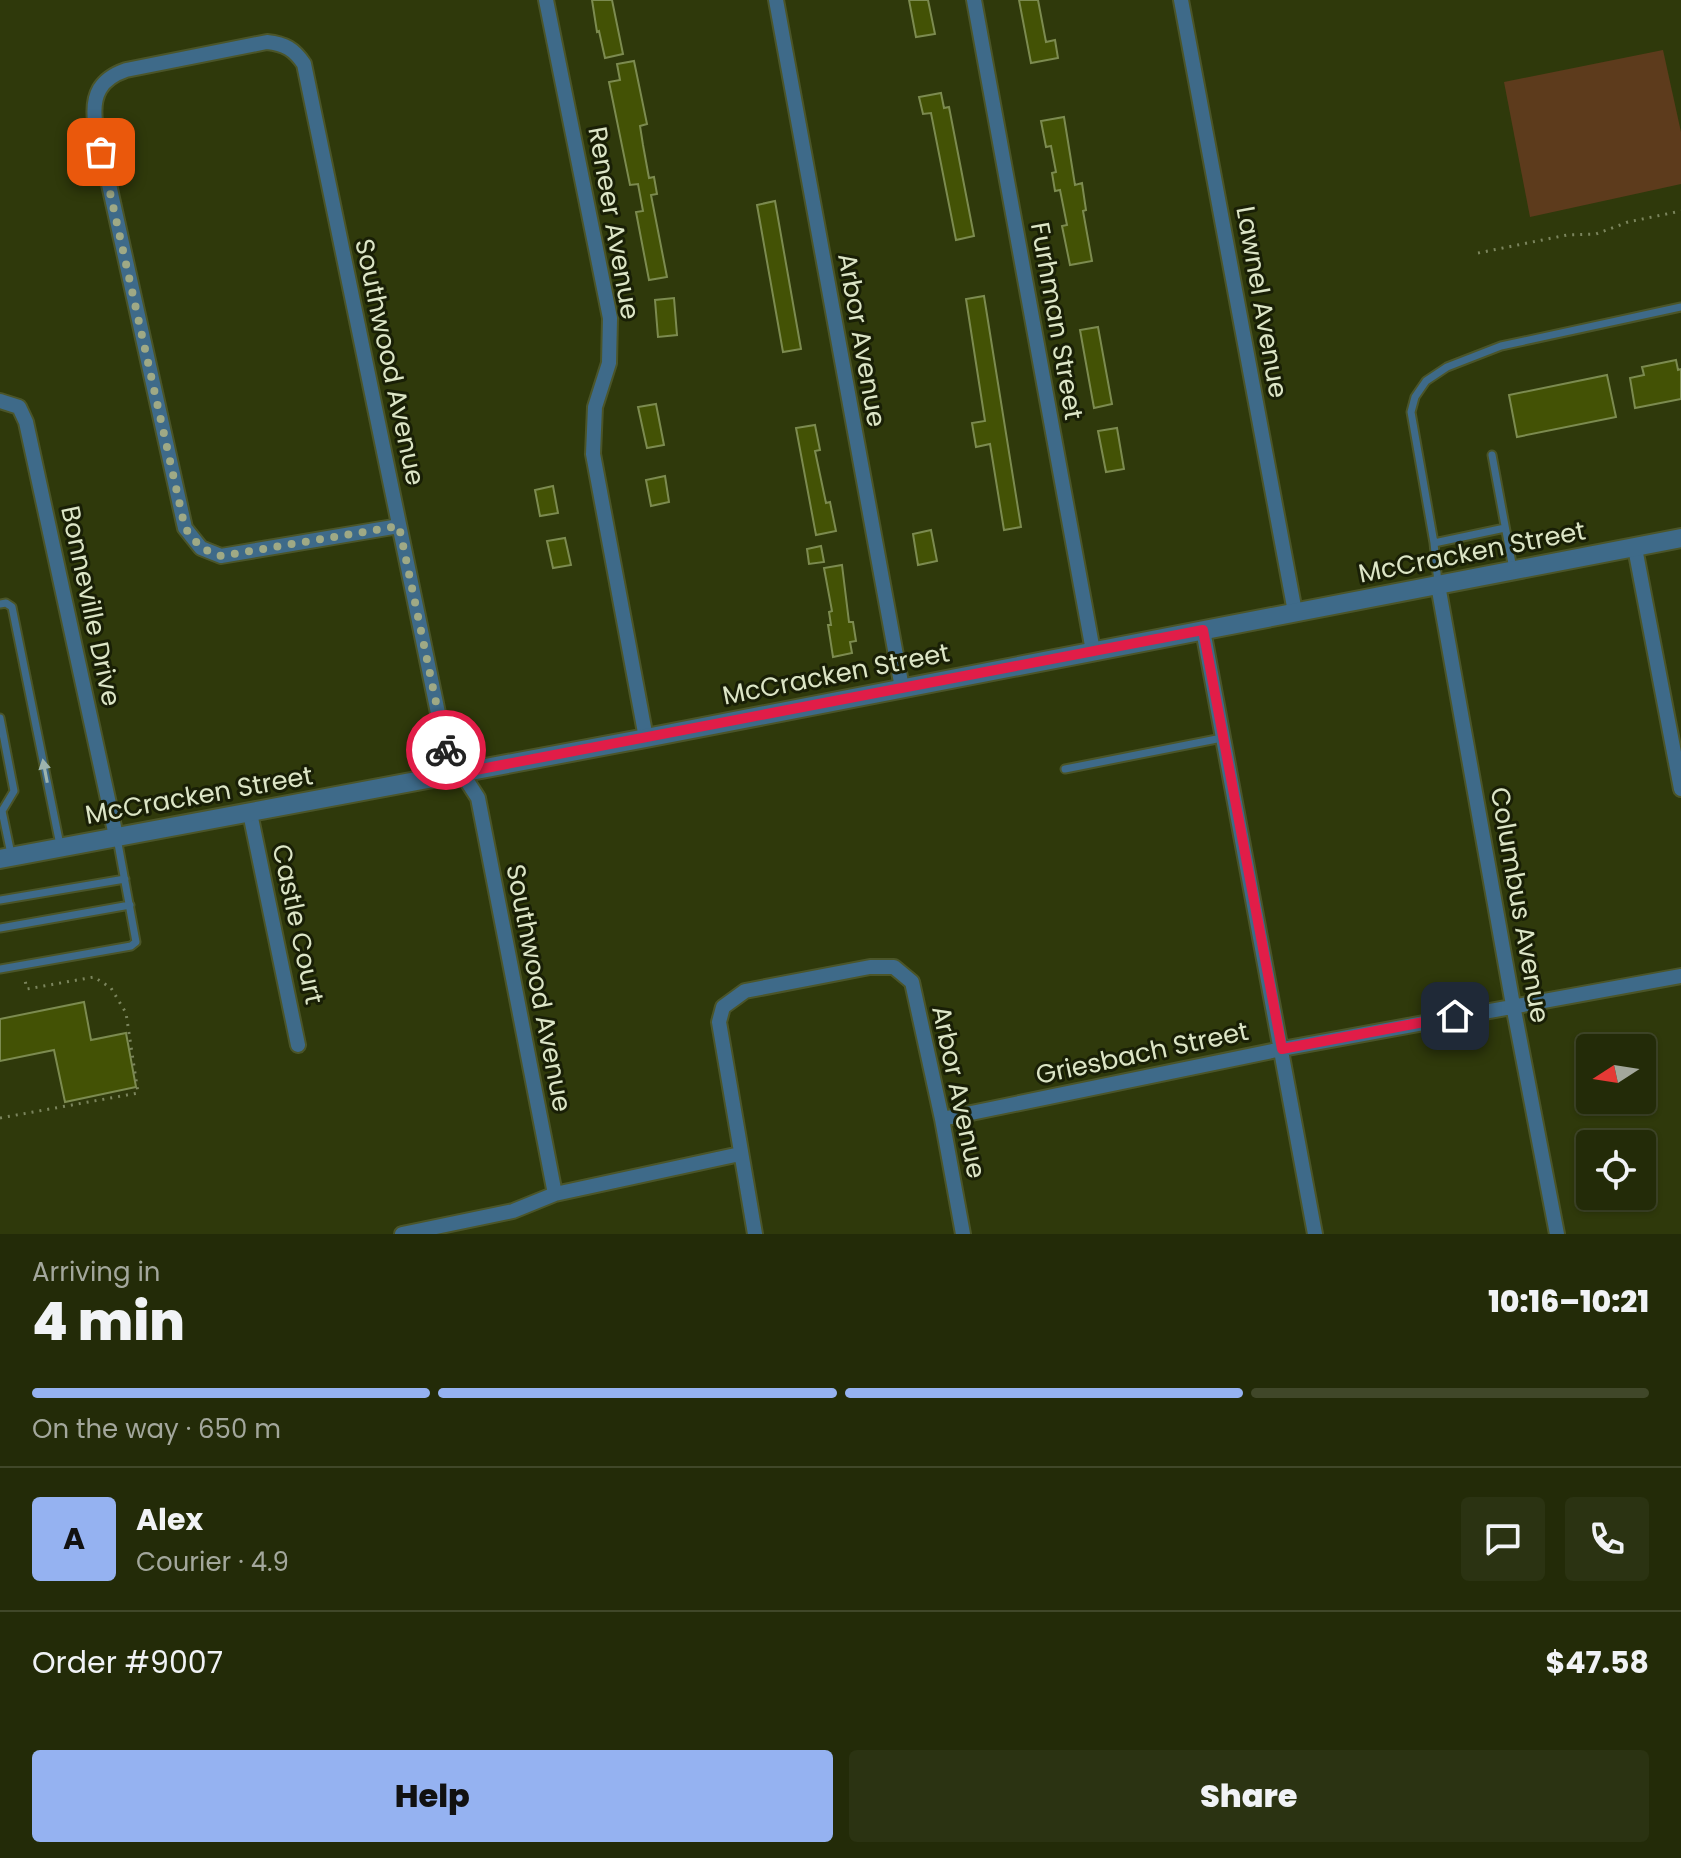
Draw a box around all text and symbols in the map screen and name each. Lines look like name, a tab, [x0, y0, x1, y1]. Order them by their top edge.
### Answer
pin	[67, 118, 135, 186]
street label: Reneer Avenue	[579, 124, 649, 322]
icon: bag	[79, 130, 123, 174]
street label: Lawnel Avenue	[1227, 203, 1297, 401]
street label: Furhman Street	[1022, 219, 1092, 423]
street label: Southwood Avenue	[346, 235, 434, 489]
street label: Arbor Avenue	[829, 250, 895, 430]
street label: Bonneville Drive	[52, 502, 130, 710]
street label: McCracken Street	[1355, 512, 1589, 592]
street label: McCracken Street	[719, 634, 953, 714]
courier	[406, 710, 486, 790]
icon: bike	[424, 728, 468, 772]
street label: McCracken Street	[82, 757, 316, 833]
one-way arrow	[38, 758, 50, 783]
street label: Columbus Avenue	[1482, 784, 1558, 1026]
street label: Castle Court	[263, 841, 333, 1007]
street label: Southwood Avenue	[497, 861, 581, 1115]
pin	[1421, 982, 1489, 1050]
icon: home	[1433, 994, 1477, 1038]
street label: Arbor Avenue	[923, 1002, 995, 1182]
street label: Griesbach Street	[1032, 1013, 1252, 1093]
north arrow	[1576, 1034, 1656, 1114]
map controls	[1576, 1034, 1656, 1210]
button: locate	[1576, 1130, 1656, 1210]
text: Arriving in	[32, 1254, 161, 1290]
text: 10:16–10:21	[1488, 1280, 1649, 1323]
text: 4 min	[32, 1285, 185, 1358]
text: On the way · 650 m	[32, 1411, 281, 1447]
button: chat	[1461, 1497, 1545, 1581]
button: phone	[1565, 1497, 1649, 1581]
text: Alex	[136, 1498, 203, 1541]
text: A	[63, 1517, 85, 1560]
text: Courier · 4.9	[136, 1544, 289, 1580]
text: Order #9007	[32, 1641, 223, 1684]
text: $47.58	[1546, 1641, 1649, 1684]
button: Help	[32, 1750, 833, 1842]
button: Share	[849, 1750, 1649, 1842]

